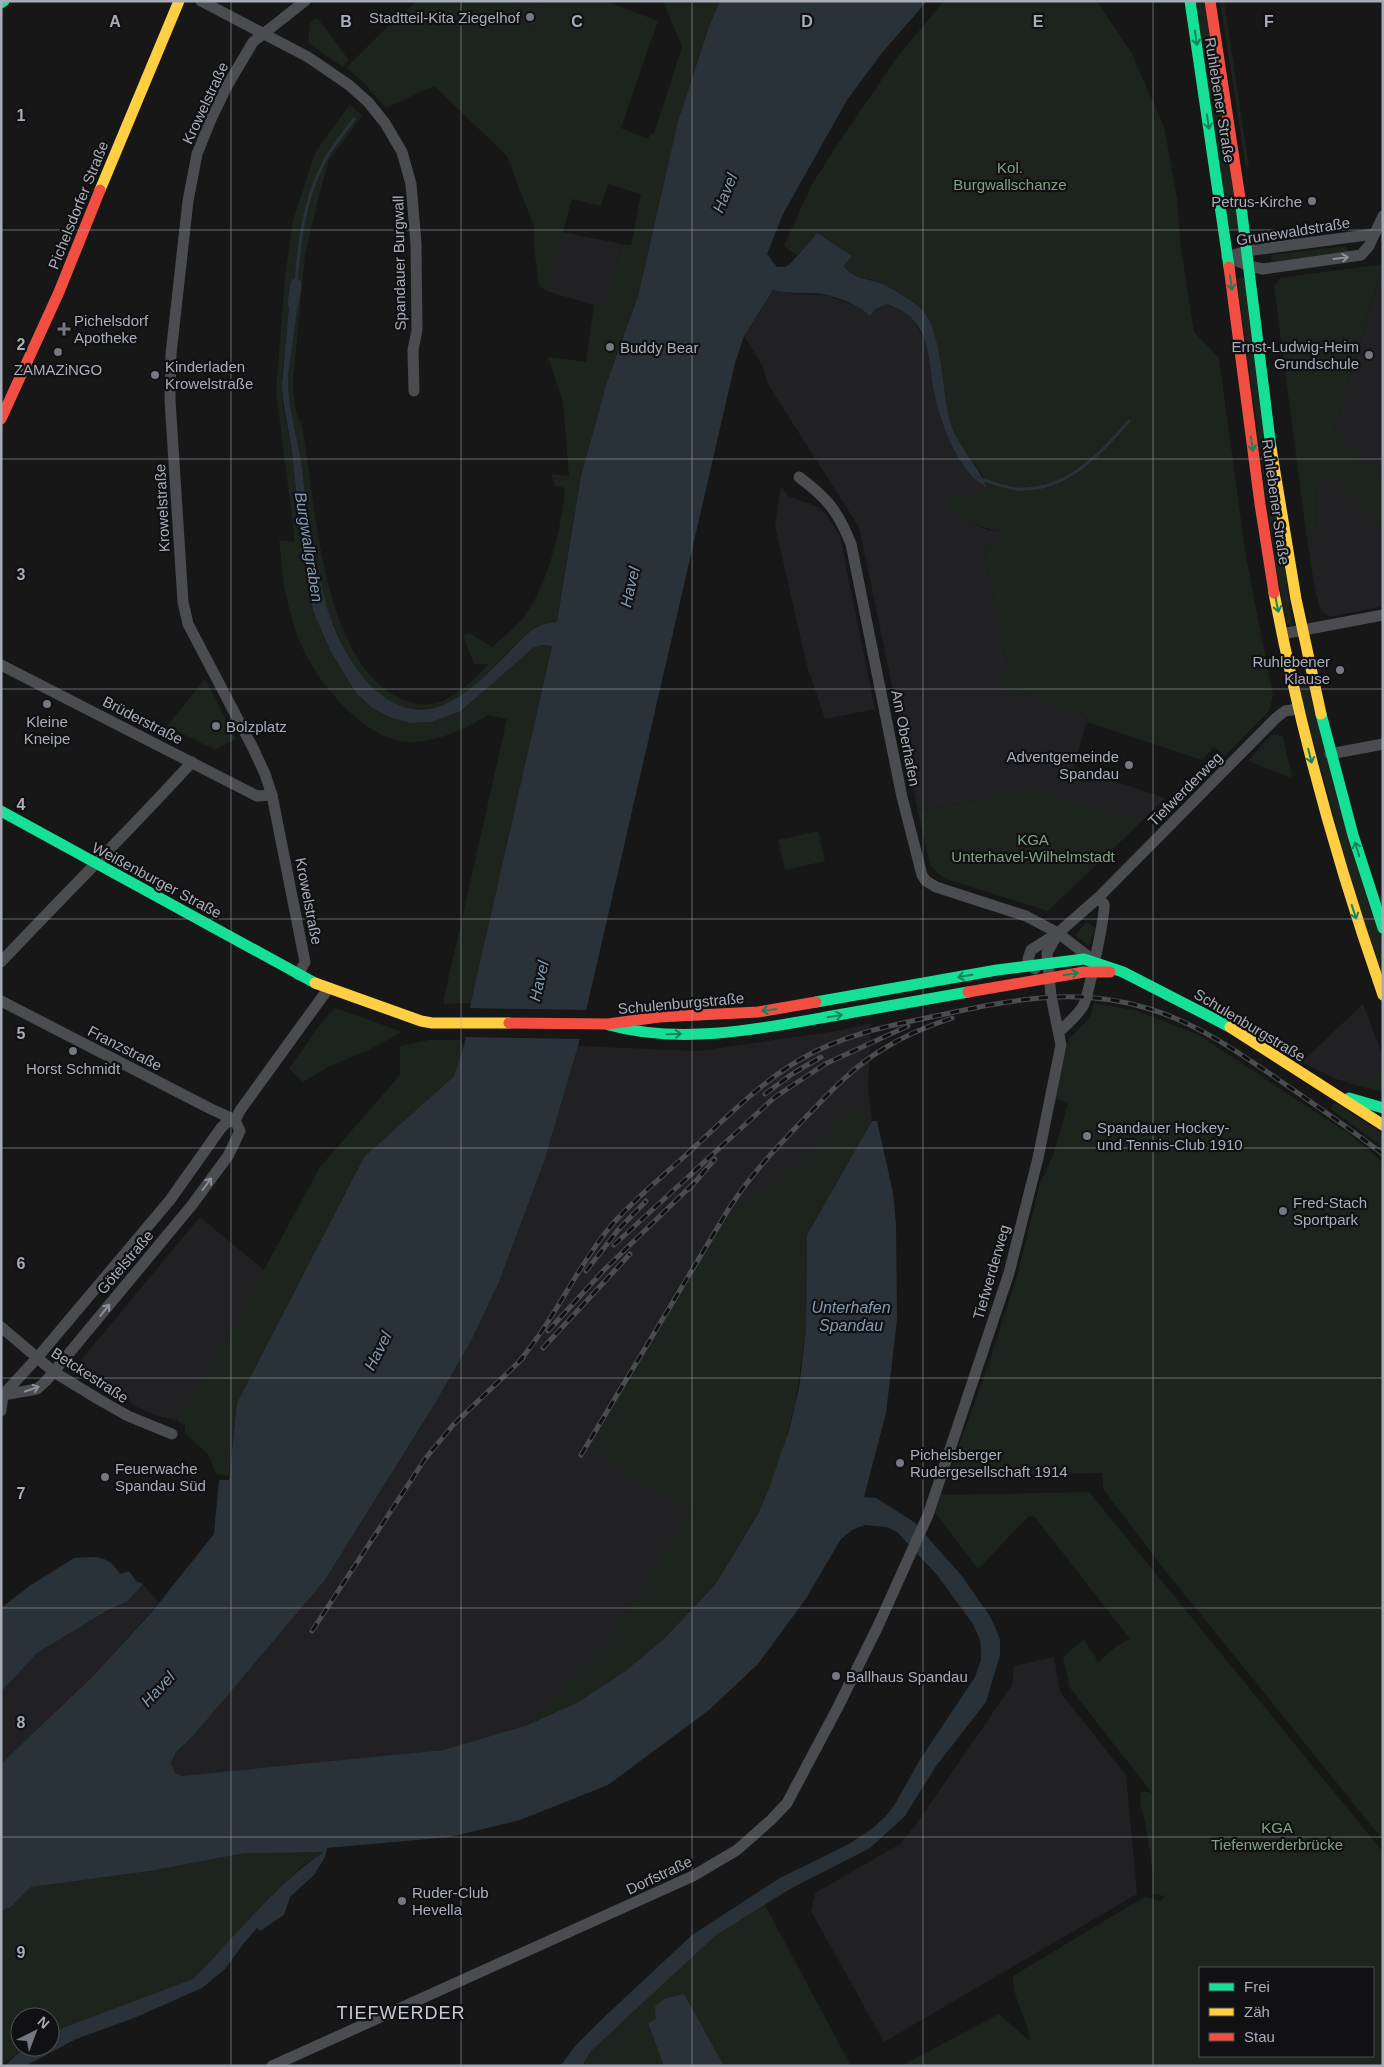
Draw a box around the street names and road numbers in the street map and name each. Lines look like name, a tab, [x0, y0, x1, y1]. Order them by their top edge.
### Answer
street label: Ruhlebener Straße	[1202, 36, 1238, 164]
street label: Krowelstraße	[179, 59, 231, 147]
street label: Pichelsdorfer Straße	[45, 138, 111, 272]
street label: Spandauer Burgwall	[389, 195, 409, 331]
street label: Grunewaldstraße	[1235, 214, 1351, 248]
street label: Ruhlebener Straße	[1259, 438, 1293, 566]
street label: Krowelstraße	[151, 463, 173, 553]
street label: Am Oberhafen	[888, 688, 924, 788]
street label: Brüderstraße	[100, 693, 186, 747]
street label: Tiefwerderweg	[1144, 748, 1226, 830]
street label: Weißenburger Straße	[89, 839, 225, 921]
street label: Krowelstraße	[292, 856, 326, 946]
street label: Schulenburgstraße	[1191, 985, 1309, 1065]
street label: Schulenburgstraße	[617, 989, 745, 1017]
street label: Franzstraße	[85, 1022, 165, 1074]
street label: Tiefwerderweg	[969, 1223, 1013, 1321]
street label: Götelstraße	[93, 1227, 157, 1297]
street label: Betckestraße	[48, 1344, 132, 1406]
street label: Dorfstraße	[623, 1852, 695, 1898]

